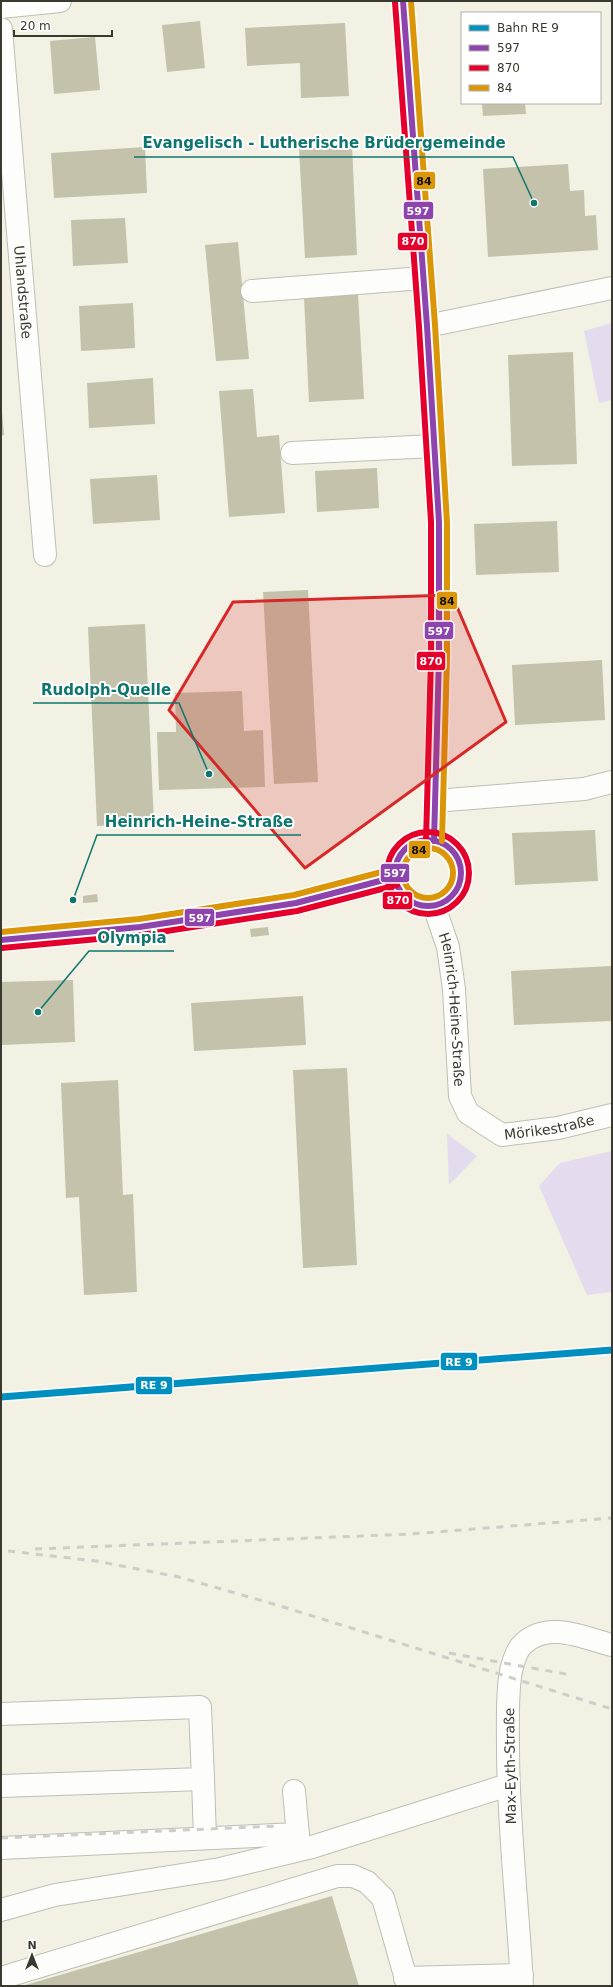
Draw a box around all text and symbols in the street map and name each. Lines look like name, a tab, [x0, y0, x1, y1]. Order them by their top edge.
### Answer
scale bar	[14, 12, 112, 38]
legend	[461, 12, 601, 104]
text: 20 m	[20, 19, 51, 33]
text: Bahn RE 9	[497, 21, 559, 35]
text: 597	[497, 41, 520, 55]
text: 870	[497, 61, 520, 75]
text: 84	[497, 81, 512, 95]
callout: Evangelisch - Lutherische Brüdergemeinde	[134, 130, 513, 157]
text: Evangelisch - Lutherische Brüdergemeinde	[142, 134, 506, 152]
line badge: 84	[413, 171, 436, 190]
text: 84	[416, 175, 432, 188]
line badge: 597	[403, 201, 434, 220]
text: 597	[407, 205, 429, 218]
line badge: 870	[397, 232, 428, 251]
text: 870	[402, 235, 425, 248]
street label: Uhlandstraße	[11, 245, 35, 340]
line badge: 84	[436, 591, 458, 610]
text: 84	[439, 595, 455, 608]
line badge: 597	[424, 621, 454, 640]
text: 597	[428, 625, 450, 638]
line badge: 870	[416, 651, 446, 671]
text: 870	[420, 655, 443, 668]
callout: Rudolph-Quelle	[33, 676, 179, 703]
text: Rudolph-Quelle	[41, 681, 171, 699]
callout: Heinrich-Heine-Straße	[97, 808, 301, 835]
text: Heinrich-Heine-Straße	[105, 813, 293, 831]
line badge: 84	[408, 840, 431, 859]
text: 84	[411, 844, 427, 857]
line badge: 597	[380, 863, 410, 883]
text: 597	[384, 867, 406, 880]
line badge: 870	[382, 891, 413, 910]
text: 870	[387, 894, 410, 907]
line badge: 597	[184, 908, 215, 927]
text: 597	[189, 912, 211, 925]
callout: Olympia	[89, 924, 174, 951]
text: Olympia	[97, 929, 167, 947]
street label: Heinrich-Heine-Straße	[436, 930, 467, 1087]
street label: Mörikestraße	[503, 1112, 596, 1143]
line badge: RE 9	[440, 1352, 478, 1371]
text: RE 9	[445, 1356, 473, 1369]
line badge: RE 9	[135, 1376, 173, 1395]
text: RE 9	[140, 1379, 168, 1392]
street label: Max-Eyth-Straße	[501, 1708, 519, 1824]
north arrow	[12, 1935, 52, 1975]
text: N	[27, 1939, 37, 1952]

